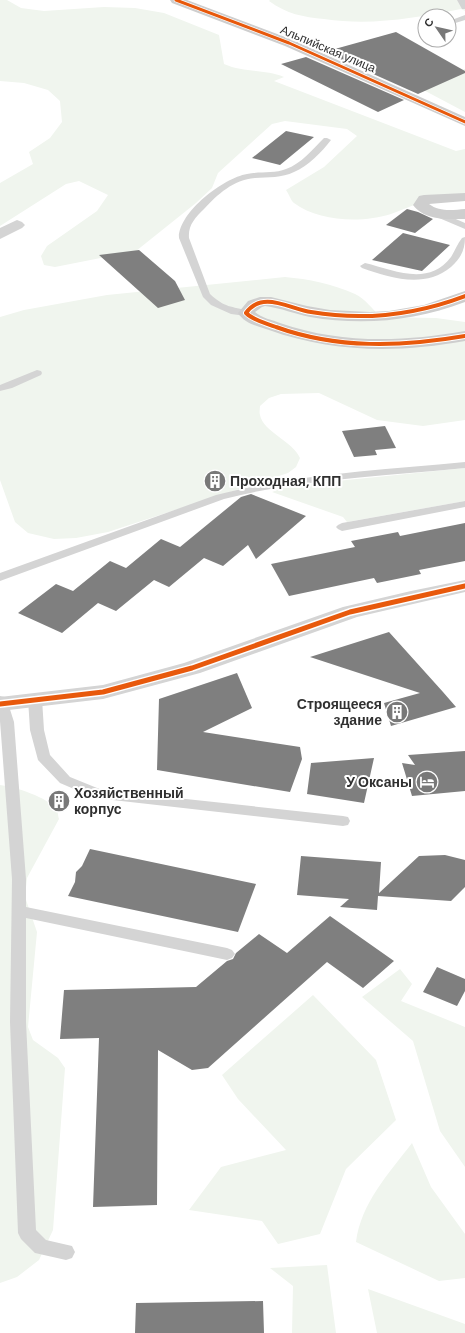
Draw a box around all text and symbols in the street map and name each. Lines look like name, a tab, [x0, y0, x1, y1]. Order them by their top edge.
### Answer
north arrow	[417, 8, 457, 48]
text: С	[421, 15, 437, 30]
street label: Альпийская улица	[278, 22, 378, 76]
building icon: Проходная, КПП	[202, 468, 228, 494]
place label: Проходная, КПП	[230, 472, 341, 490]
place label: Строящееся здание	[297, 695, 382, 729]
building icon: Строящееся здание	[384, 699, 410, 725]
hotel icon: У Оксаны	[414, 769, 440, 795]
place label: У Оксаны	[346, 773, 412, 791]
place label: Хозяйственный корпус	[74, 784, 184, 818]
building icon: Хозяйственный корпус	[46, 788, 72, 814]

